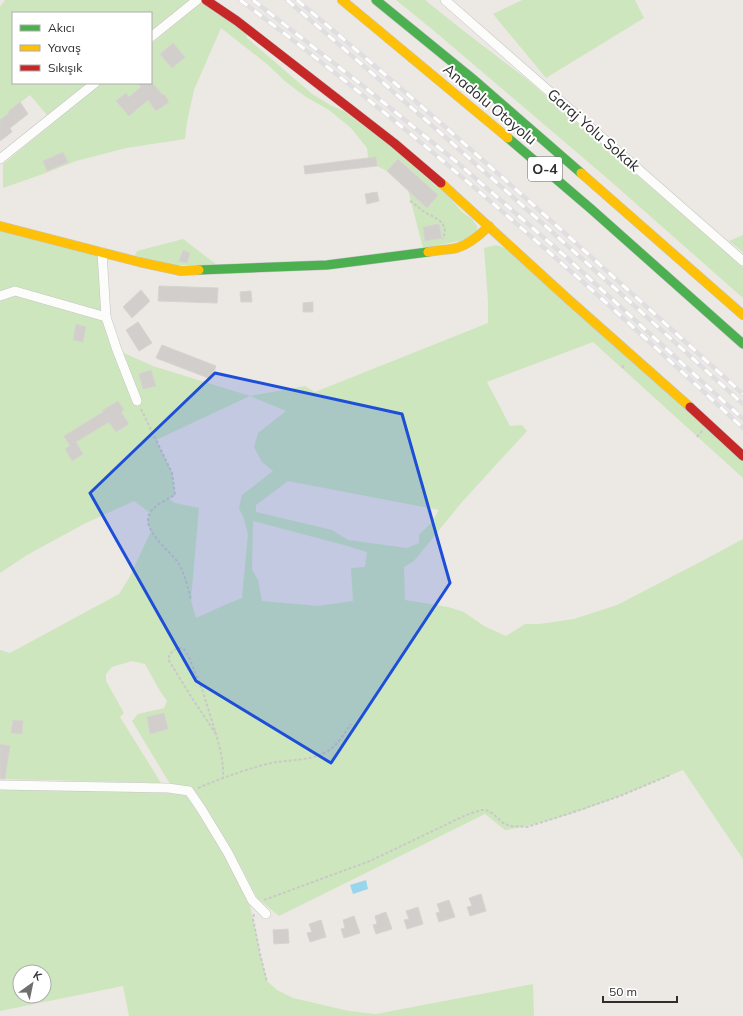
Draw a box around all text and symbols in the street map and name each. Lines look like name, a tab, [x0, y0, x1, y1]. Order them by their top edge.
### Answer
legend	[12, 12, 152, 84]
text: Akıcı	[48, 20, 75, 35]
text: Yavaş	[47, 40, 81, 55]
street label: Anadolu Otoyolu	[439, 59, 541, 149]
text: Sıkışık	[48, 60, 83, 75]
street label: Garaj Yolu Sokak	[544, 85, 644, 176]
road number: O-4	[528, 157, 562, 181]
north arrow	[12, 964, 52, 1004]
text: K	[31, 968, 45, 984]
scale bar	[603, 978, 677, 1004]
text: 50 m	[609, 984, 637, 999]

